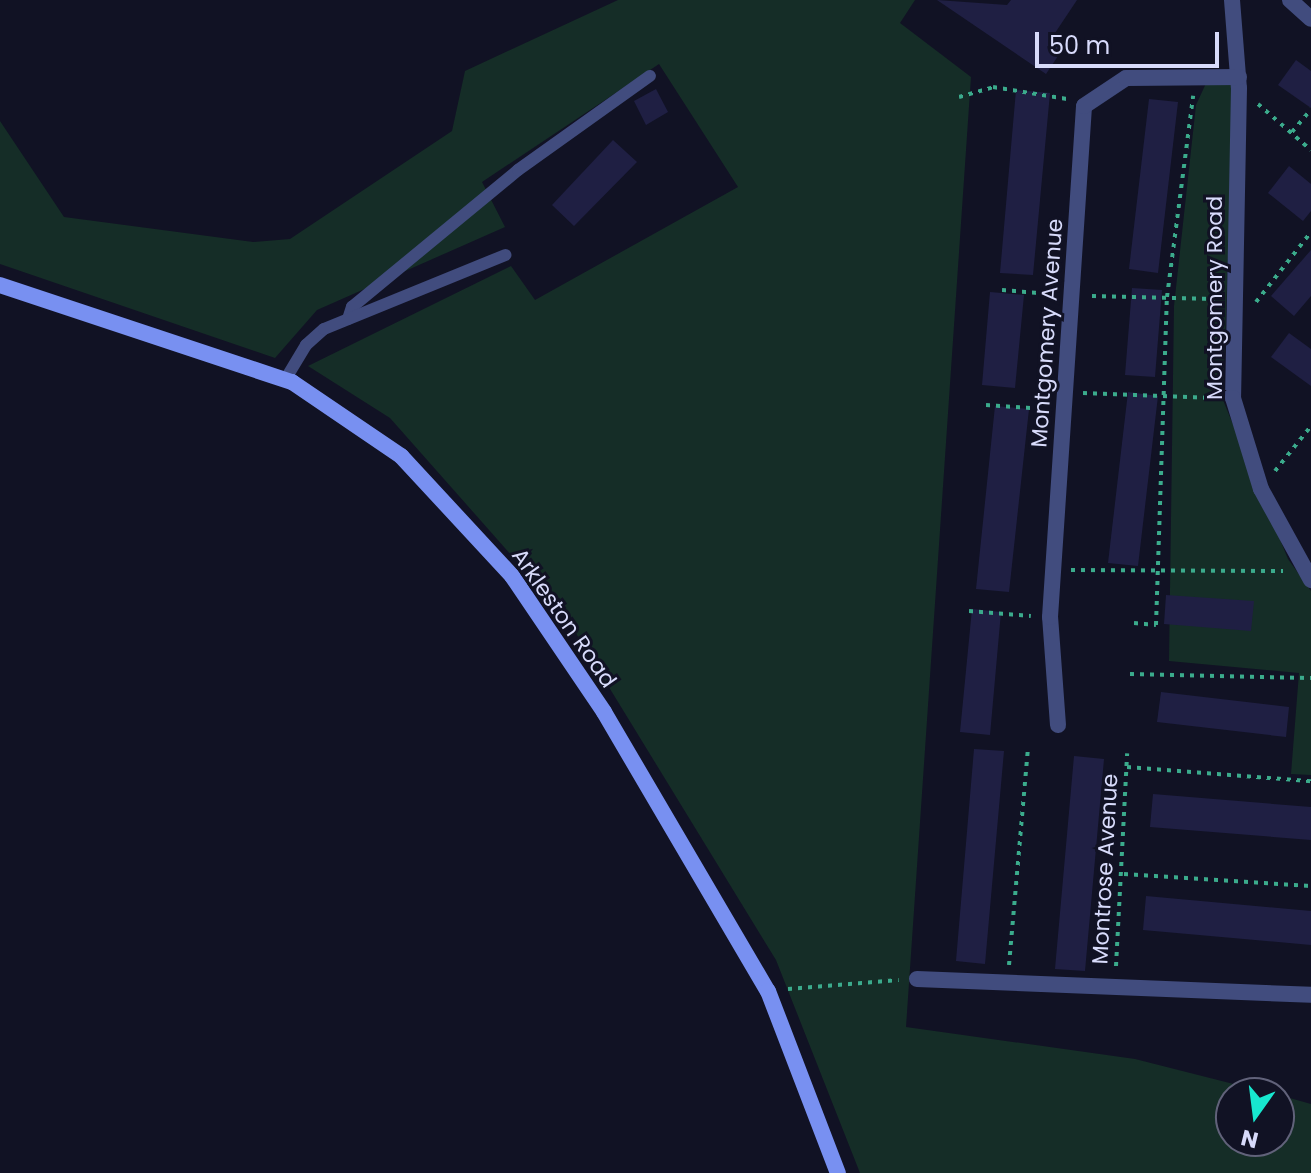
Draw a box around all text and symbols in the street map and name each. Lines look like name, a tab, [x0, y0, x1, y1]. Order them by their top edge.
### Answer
scale bar	[1039, 16, 1223, 66]
text: 50 m	[1049, 29, 1110, 62]
street label: Montgomery Road	[1202, 196, 1228, 400]
street label: Montgomery Avenue	[1026, 218, 1068, 448]
street label: Arkleston Road	[506, 543, 622, 693]
street label: Montrose Avenue	[1087, 773, 1123, 965]
north arrow	[1215, 1077, 1295, 1157]
text: N	[1238, 1122, 1261, 1156]

